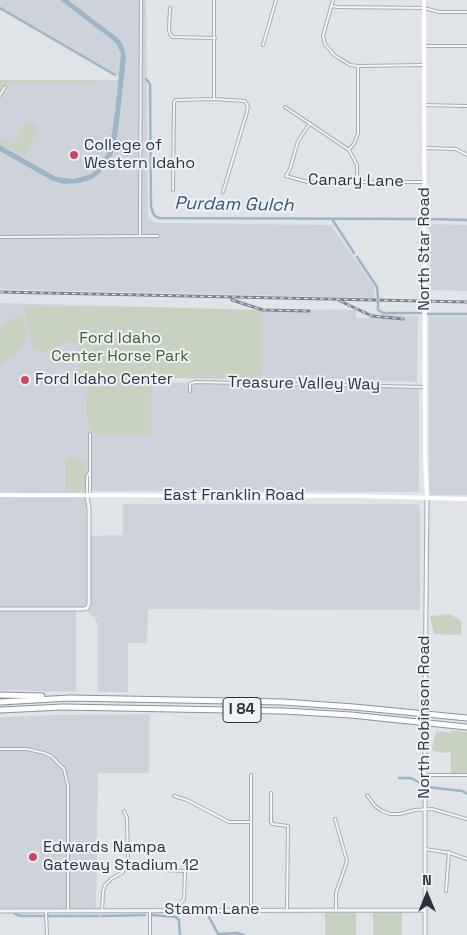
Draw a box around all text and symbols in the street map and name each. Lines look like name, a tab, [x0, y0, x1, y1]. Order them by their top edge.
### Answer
place label: College of Western Idaho	[84, 136, 195, 174]
marker: College of Western Idaho	[68, 149, 80, 161]
street label: Canary Lane	[308, 171, 404, 191]
street label: North Star Road	[415, 187, 435, 311]
water label: Purdam Gulch	[174, 193, 294, 217]
park label: Ford Idaho Center Horse Park	[51, 329, 189, 367]
place label: Ford Idaho Center	[35, 370, 173, 390]
street label: Treasure Valley Way	[228, 373, 380, 395]
marker: Ford Idaho Center	[19, 374, 31, 386]
street label: East Franklin Road	[164, 486, 304, 506]
street label: North Robinson Road	[415, 635, 435, 799]
road number: I 84	[223, 698, 261, 722]
place label: Edwards Nampa Gateway Stadium 12	[43, 838, 199, 876]
marker: Edwards Nampa Gateway Stadium 12	[27, 851, 39, 863]
north arrow	[402, 870, 452, 920]
text: N	[422, 871, 432, 889]
street label: Stamm Lane	[164, 900, 260, 920]

